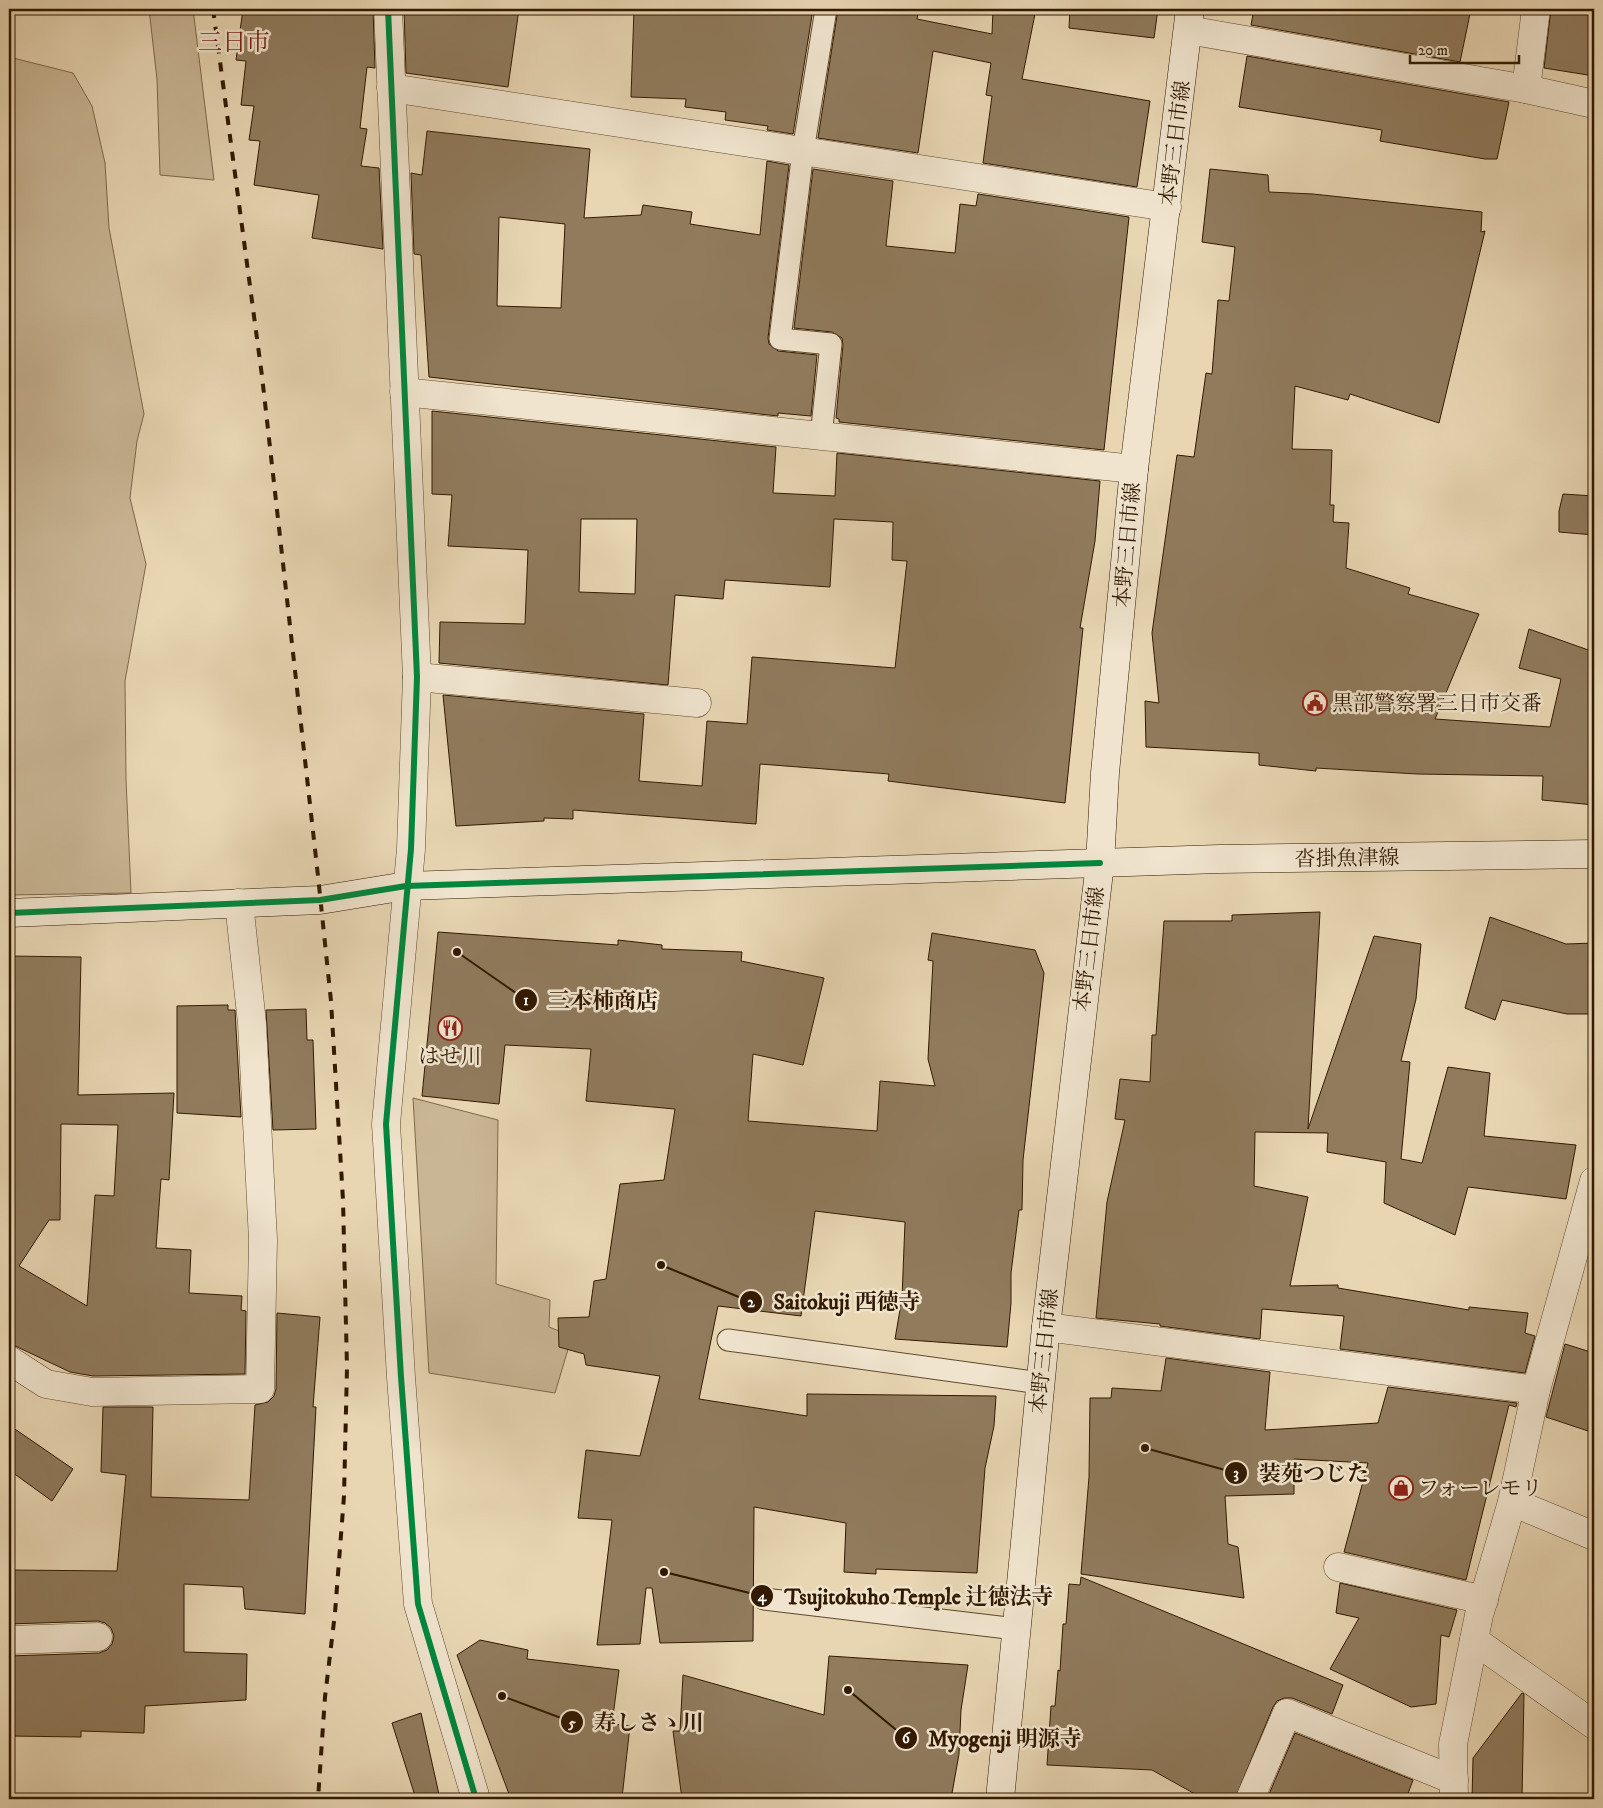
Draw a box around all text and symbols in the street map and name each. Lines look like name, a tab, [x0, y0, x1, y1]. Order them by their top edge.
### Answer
district label: 三日市	[198, 28, 270, 58]
scale bar	[1410, 32, 1519, 64]
text: 20 m	[1418, 41, 1448, 60]
street label: 本野三日市線	[1155, 79, 1197, 207]
street label: 本野三日市線	[1110, 481, 1146, 609]
public building icon: 黒部警察署三日市交番	[1302, 690, 1328, 716]
place label: 黒部警察署三日市交番	[1332, 691, 1542, 717]
street label: 沓掛魚津線	[1294, 845, 1400, 873]
street label: 本野三日市線	[1069, 885, 1111, 1013]
callout: 三本柿商店	[513, 981, 668, 1018]
text: 三本柿商店	[548, 988, 658, 1015]
text: 1	[523, 991, 529, 1010]
restaurant icon: はせ川	[437, 1015, 463, 1041]
place label: はせ川	[419, 1044, 482, 1070]
callout: Saitokuji 西徳寺	[738, 1283, 931, 1320]
street label: 本野三日市線	[1025, 1287, 1065, 1415]
text: Saitokuji 西徳寺	[773, 1289, 921, 1317]
text: 2	[747, 1293, 755, 1312]
callout: 装苑つじた	[1224, 1455, 1379, 1492]
text: 装苑つじた	[1259, 1461, 1369, 1488]
text: 3	[1233, 1464, 1239, 1483]
shop icon: フォーレモリ	[1388, 1475, 1414, 1501]
place label: フォーレモリ	[1418, 1476, 1543, 1502]
callout: Tsujitokuho Temple 辻徳法寺	[750, 1578, 1064, 1615]
text: Tsujitokuho Temple 辻徳法寺	[784, 1584, 1053, 1612]
text: 4	[757, 1587, 768, 1606]
callout: 寿しさゝ川	[559, 1704, 714, 1741]
text: 寿しさゝ川	[594, 1710, 704, 1737]
text: 5	[567, 1714, 576, 1733]
callout: Myogenji 明源寺	[894, 1720, 1092, 1757]
text: Myogenji 明源寺	[928, 1726, 1082, 1754]
text: 6	[902, 1729, 911, 1748]

